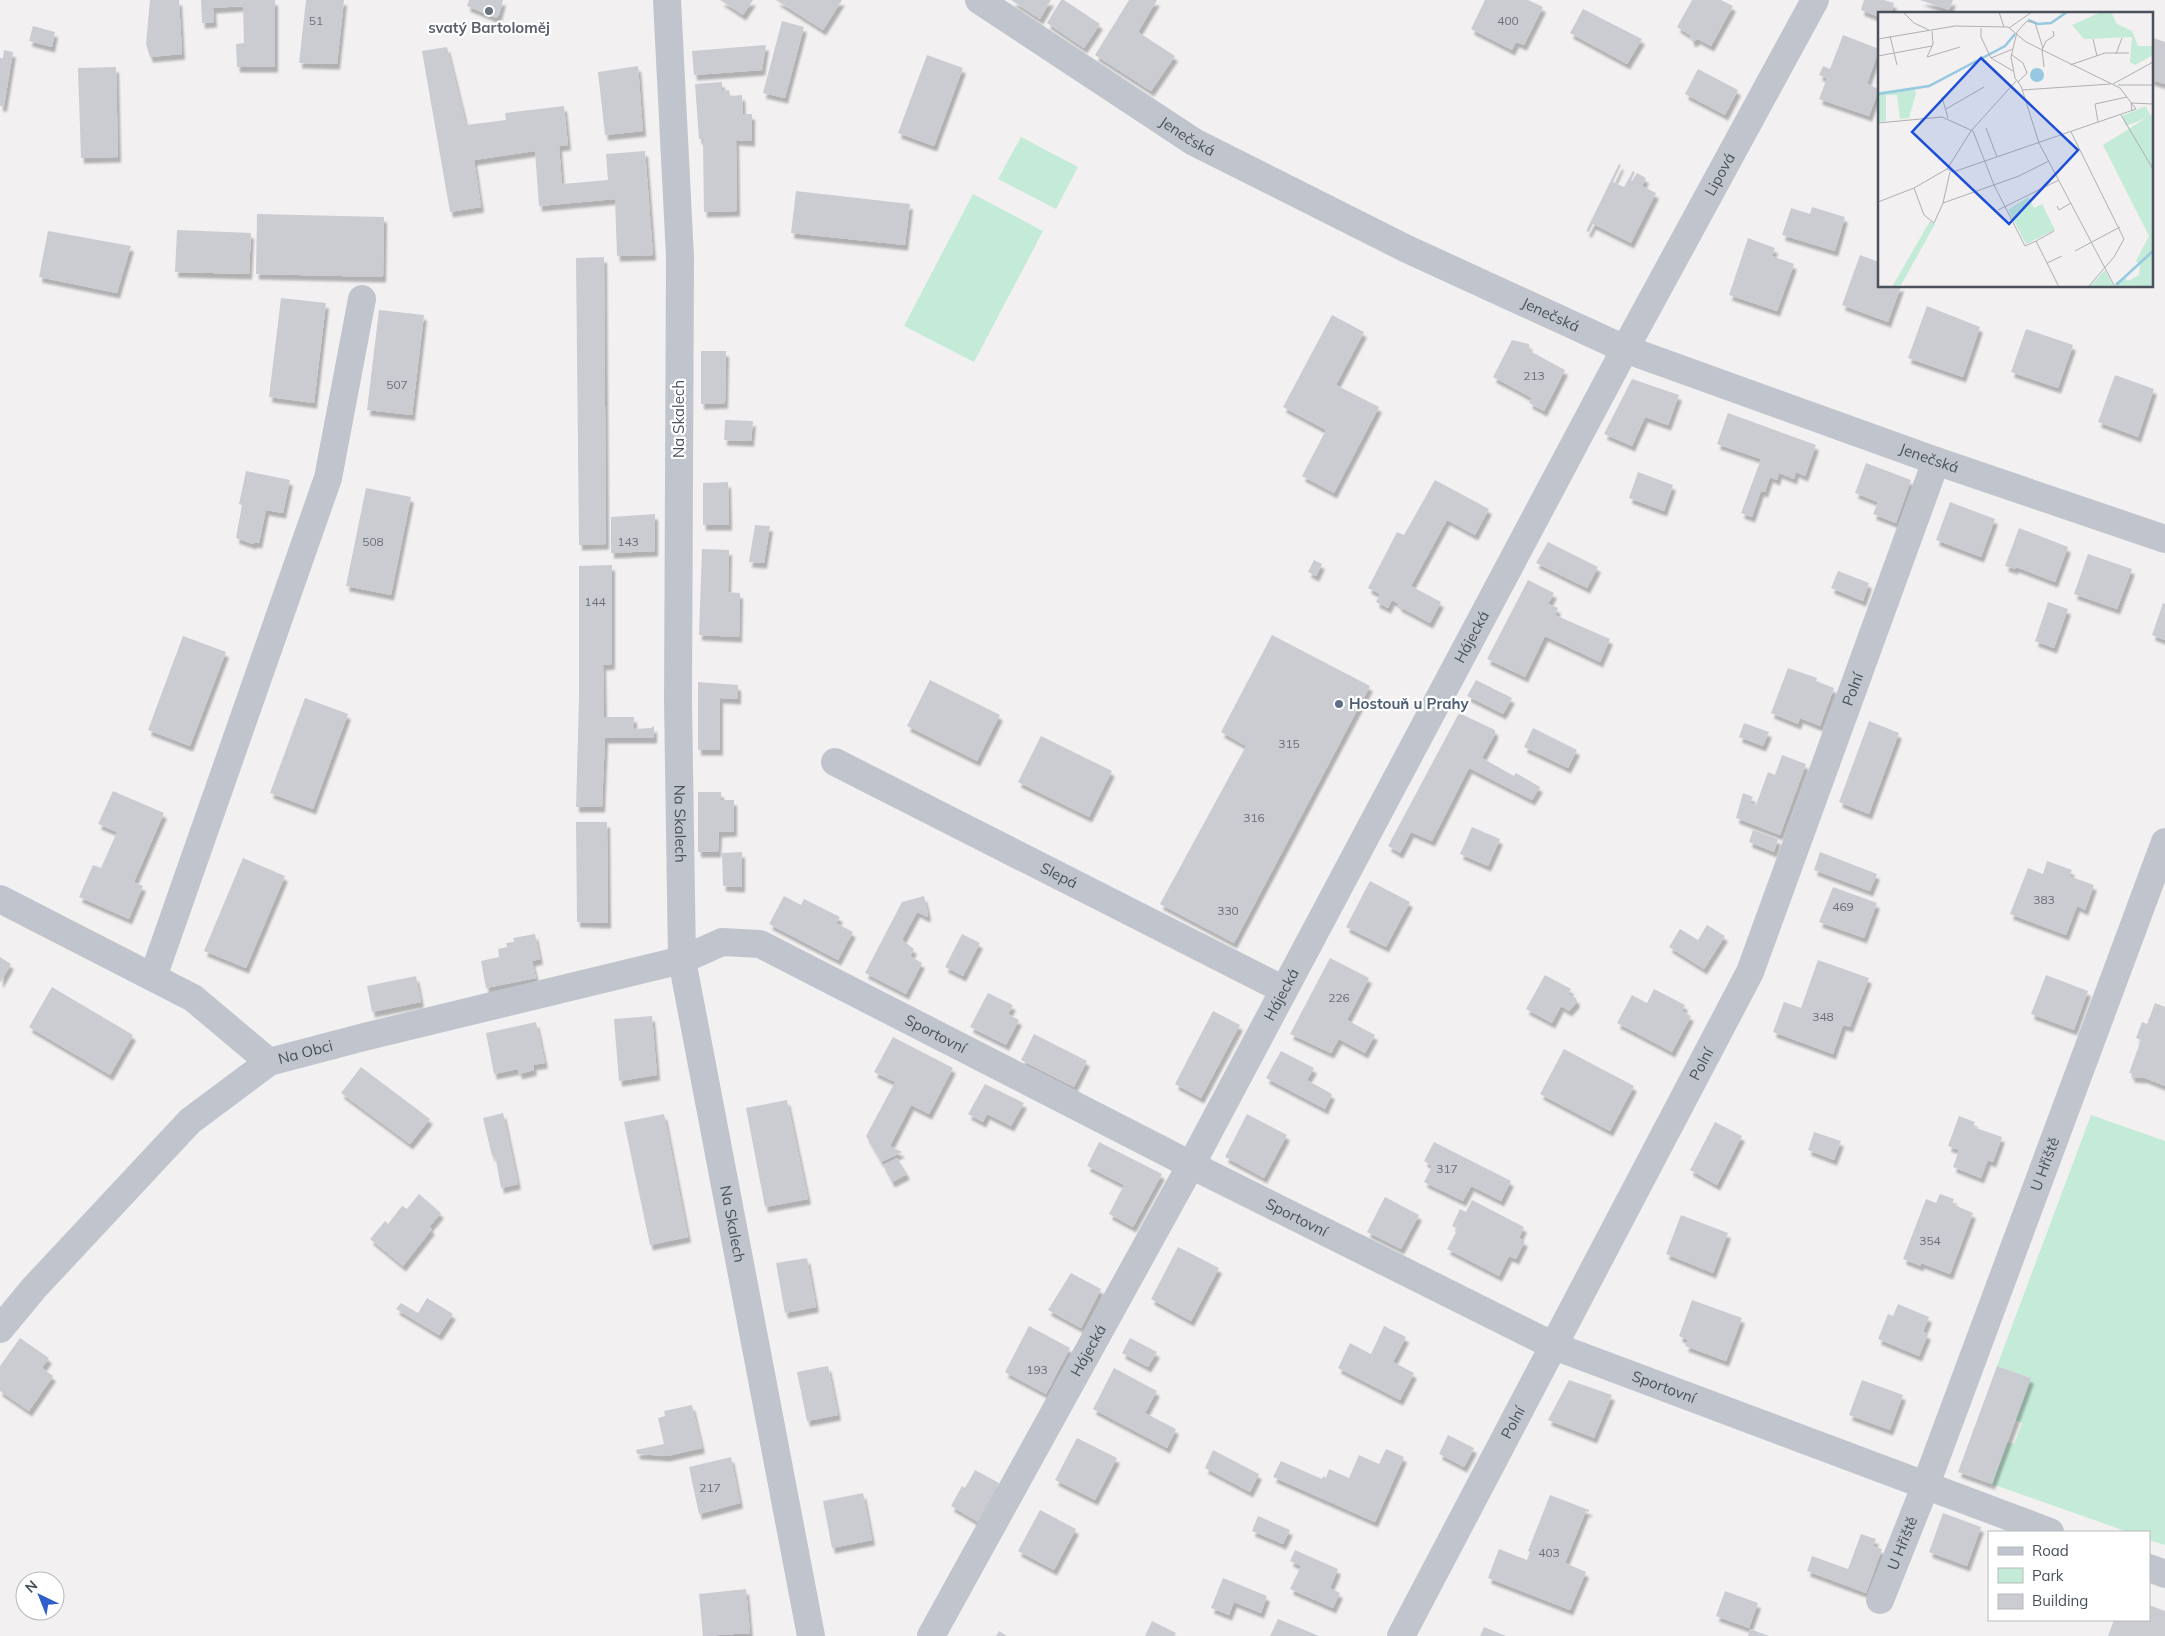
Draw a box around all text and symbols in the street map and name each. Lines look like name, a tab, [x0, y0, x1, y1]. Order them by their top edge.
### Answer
marker: svatý Bartoloměj	[483, 5, 495, 17]
inset map	[1878, 12, 2152, 288]
house number: 51	[309, 13, 323, 28]
house number: 400	[1497, 13, 1519, 28]
place label: svatý Bartoloměj	[428, 18, 550, 37]
street label: Jenečská	[1156, 112, 1218, 160]
street label: Lipová	[1700, 149, 1739, 199]
street label: Jenečská	[1519, 293, 1583, 336]
house number: 213	[1523, 368, 1545, 383]
house number: 507	[386, 377, 408, 392]
street label: Na Skalech	[669, 380, 688, 458]
street label: Jenečská	[1897, 439, 1961, 477]
house number: 508	[362, 534, 384, 549]
house number: 143	[617, 534, 639, 549]
house number: 144	[584, 594, 606, 609]
street label: Hájecká	[1450, 607, 1493, 666]
street label: Polní	[1838, 669, 1868, 708]
place label: Hostouň u Prahy	[1349, 694, 1469, 713]
marker: Hostouň u Prahy	[1333, 698, 1345, 710]
house number: 315	[1278, 736, 1300, 751]
street label: Na Skalech	[670, 784, 690, 863]
house number: 316	[1243, 810, 1265, 825]
street label: Slepá	[1037, 858, 1081, 893]
house number: 383	[2033, 892, 2055, 907]
house number: 469	[1832, 899, 1854, 914]
house number: 330	[1217, 903, 1239, 918]
street label: Hájecká	[1260, 965, 1303, 1024]
house number: 226	[1328, 990, 1350, 1005]
house number: 348	[1812, 1009, 1834, 1024]
street label: Sportovní	[902, 1010, 971, 1058]
street label: Na Obci	[276, 1036, 335, 1068]
street label: Polní	[1685, 1043, 1718, 1083]
street label: U Hřiště	[2026, 1134, 2063, 1194]
house number: 317	[1436, 1161, 1458, 1176]
street label: Na Skalech	[716, 1184, 750, 1264]
street label: Sportovní	[1263, 1194, 1332, 1241]
house number: 354	[1919, 1233, 1941, 1248]
street label: Hájecká	[1066, 1321, 1110, 1380]
house number: 193	[1026, 1362, 1048, 1377]
street label: Sportovní	[1629, 1366, 1700, 1408]
street label: Polní	[1496, 1402, 1530, 1442]
house number: 217	[699, 1480, 721, 1495]
street label: U Hřiště	[1883, 1514, 1921, 1573]
legend	[1988, 1531, 2150, 1621]
text: Road	[2032, 1541, 2069, 1560]
house number: 403	[1538, 1545, 1560, 1560]
text: Park	[2032, 1566, 2064, 1585]
north arrow	[15, 1571, 65, 1621]
text: N	[21, 1576, 41, 1597]
text: Building	[2032, 1591, 2088, 1610]

